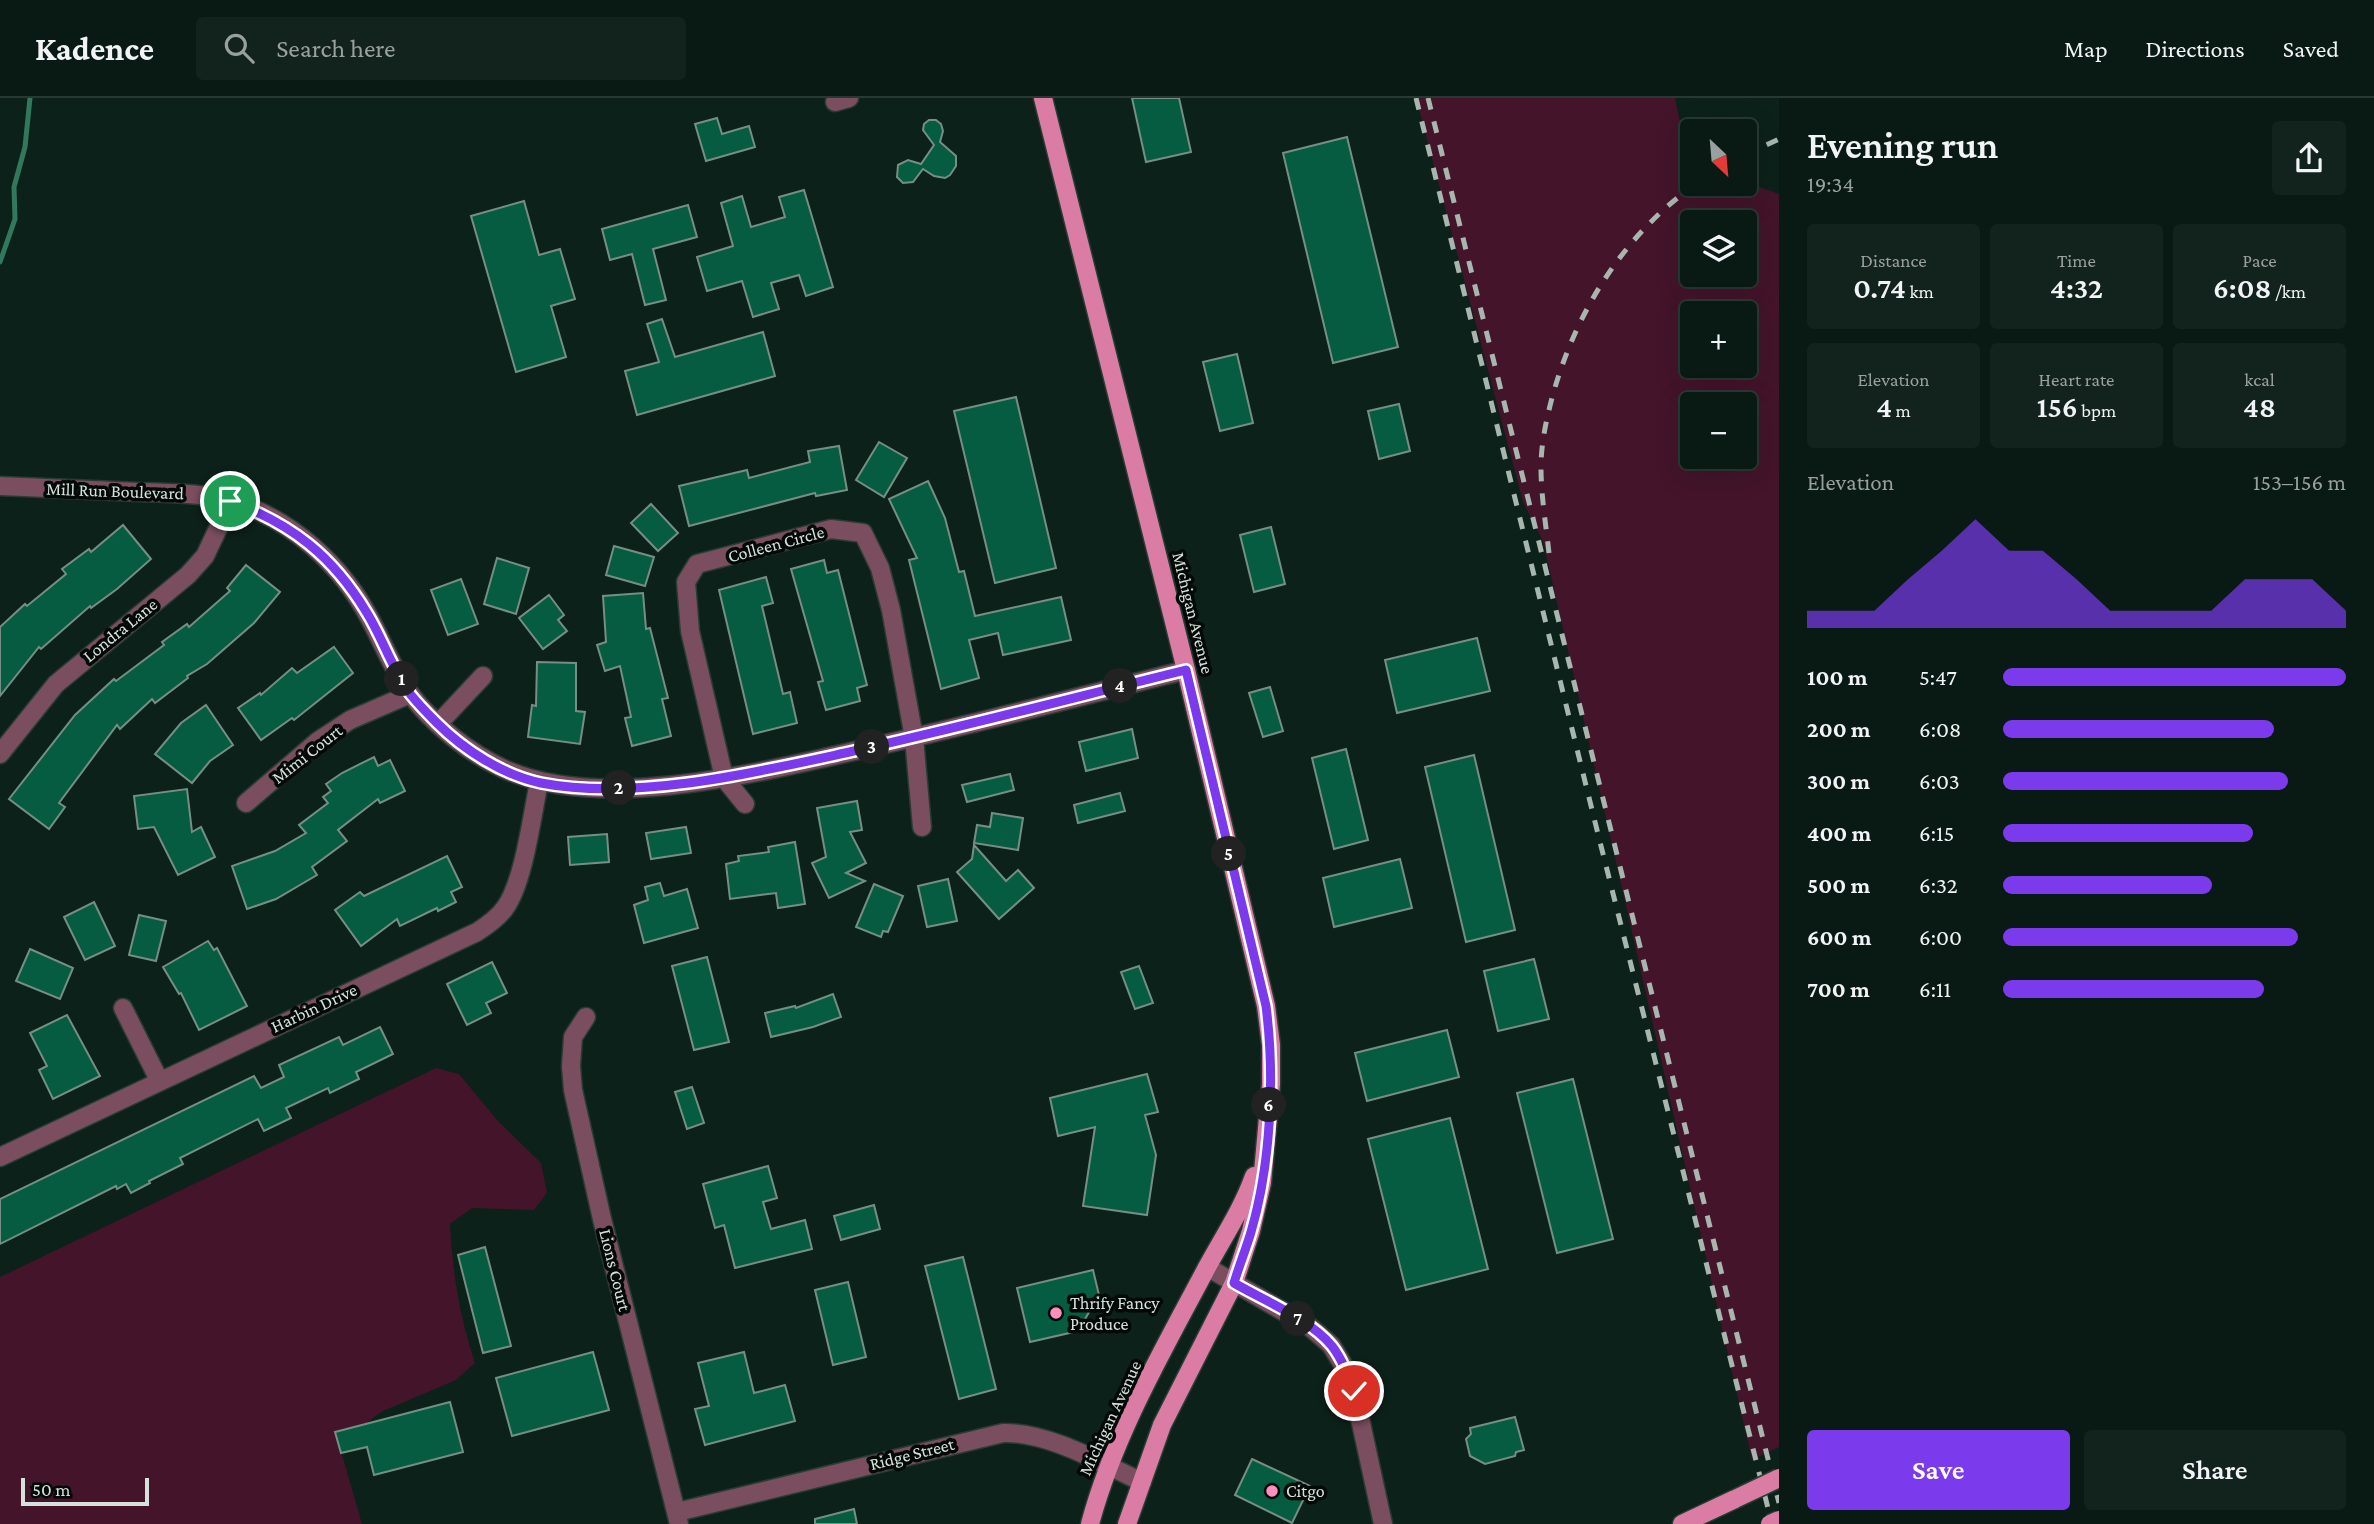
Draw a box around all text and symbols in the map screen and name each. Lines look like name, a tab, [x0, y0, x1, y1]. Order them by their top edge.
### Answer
search box	[196, 17, 686, 80]
icon: search	[220, 29, 258, 67]
text: Kadence	[35, 30, 154, 67]
text: Search here	[276, 34, 395, 63]
text: Map	[2064, 35, 2108, 62]
text: Directions	[2146, 35, 2245, 62]
text: Saved	[2283, 35, 2339, 62]
north arrow	[1680, 119, 1757, 196]
map controls	[1680, 119, 1757, 469]
button: share	[2272, 121, 2346, 195]
text: Evening run	[1807, 124, 1998, 166]
text: 19:34	[1807, 171, 1854, 197]
button: layers	[1680, 210, 1757, 287]
text: Distance	[1860, 250, 1927, 271]
text: Time	[2057, 250, 2096, 271]
text: Pace	[2242, 250, 2277, 271]
text: 0.74	[1853, 271, 1906, 304]
text: 4:32	[2050, 271, 2103, 304]
text: 6:08	[2213, 271, 2271, 304]
text: km	[1906, 281, 1934, 302]
text: /km	[2271, 281, 2306, 302]
button: +	[1680, 301, 1757, 378]
text: Elevation	[1858, 369, 1929, 390]
text: Heart rate	[2039, 369, 2114, 390]
text: kcal	[2244, 369, 2275, 390]
text: 4	[1876, 390, 1892, 423]
text: 156	[2037, 390, 2078, 423]
text: 48	[2243, 390, 2276, 423]
button: −	[1680, 392, 1757, 469]
text: m	[1892, 400, 1911, 421]
text: bpm	[2078, 400, 2116, 421]
text: Elevation	[1807, 469, 1894, 495]
text: 153–156 m	[2253, 469, 2346, 495]
pin	[200, 471, 260, 531]
street label: Mill Run Boulevard	[46, 479, 185, 503]
icon: arrive	[211, 482, 249, 520]
street label: Colleen Circle	[726, 521, 827, 566]
street label: Michigan Avenue	[1168, 550, 1218, 676]
street label: Londra Lane	[79, 594, 161, 666]
pin: 1	[384, 662, 420, 696]
text: 100 m	[1807, 664, 1867, 690]
text: 5:47	[1919, 664, 1957, 690]
text: 1	[398, 668, 405, 689]
pin: 4	[1102, 668, 1138, 704]
text: 4	[1114, 675, 1125, 696]
text: 200 m	[1807, 716, 1871, 742]
text: 6:08	[1919, 716, 1961, 742]
street label: Mimi Court	[268, 720, 347, 788]
pin: 3	[854, 730, 890, 764]
text: 3	[867, 736, 876, 757]
text: 300 m	[1807, 768, 1870, 794]
text: 6:03	[1919, 768, 1960, 794]
pin: 2	[602, 770, 636, 806]
text: 2	[614, 777, 623, 798]
text: 400 m	[1807, 820, 1871, 846]
text: 6:15	[1919, 820, 1954, 846]
pin: 5	[1212, 836, 1246, 872]
text: 5	[1224, 843, 1233, 864]
text: 500 m	[1807, 872, 1870, 898]
text: 6:32	[1919, 872, 1958, 898]
text: 600 m	[1807, 924, 1871, 950]
text: 6:00	[1919, 924, 1962, 950]
text: 700 m	[1807, 976, 1870, 1002]
text: 6:11	[1919, 976, 1951, 1002]
street label: Harbin Drive	[268, 979, 360, 1037]
pin: 6	[1252, 1088, 1286, 1122]
text: 6	[1263, 1094, 1274, 1115]
street label: Lions Court	[595, 1227, 635, 1314]
place label: Thrify Fancy Produce	[1070, 1293, 1160, 1334]
pin: 7	[1280, 1302, 1316, 1336]
marker: Thrify Fancy Produce	[1048, 1305, 1064, 1321]
text: 7	[1293, 1308, 1302, 1329]
street label: Michigan Avenue	[1075, 1357, 1145, 1479]
pin	[1324, 1361, 1384, 1421]
icon: check	[1335, 1372, 1373, 1410]
button: Save	[1807, 1430, 2070, 1510]
button: Share	[2084, 1430, 2346, 1510]
street label: Ridge Street	[868, 1434, 957, 1474]
scale bar	[21, 1475, 149, 1507]
text: 50 m	[32, 1479, 71, 1500]
place label: Citgo	[1286, 1481, 1325, 1501]
marker: Citgo	[1264, 1483, 1280, 1499]

